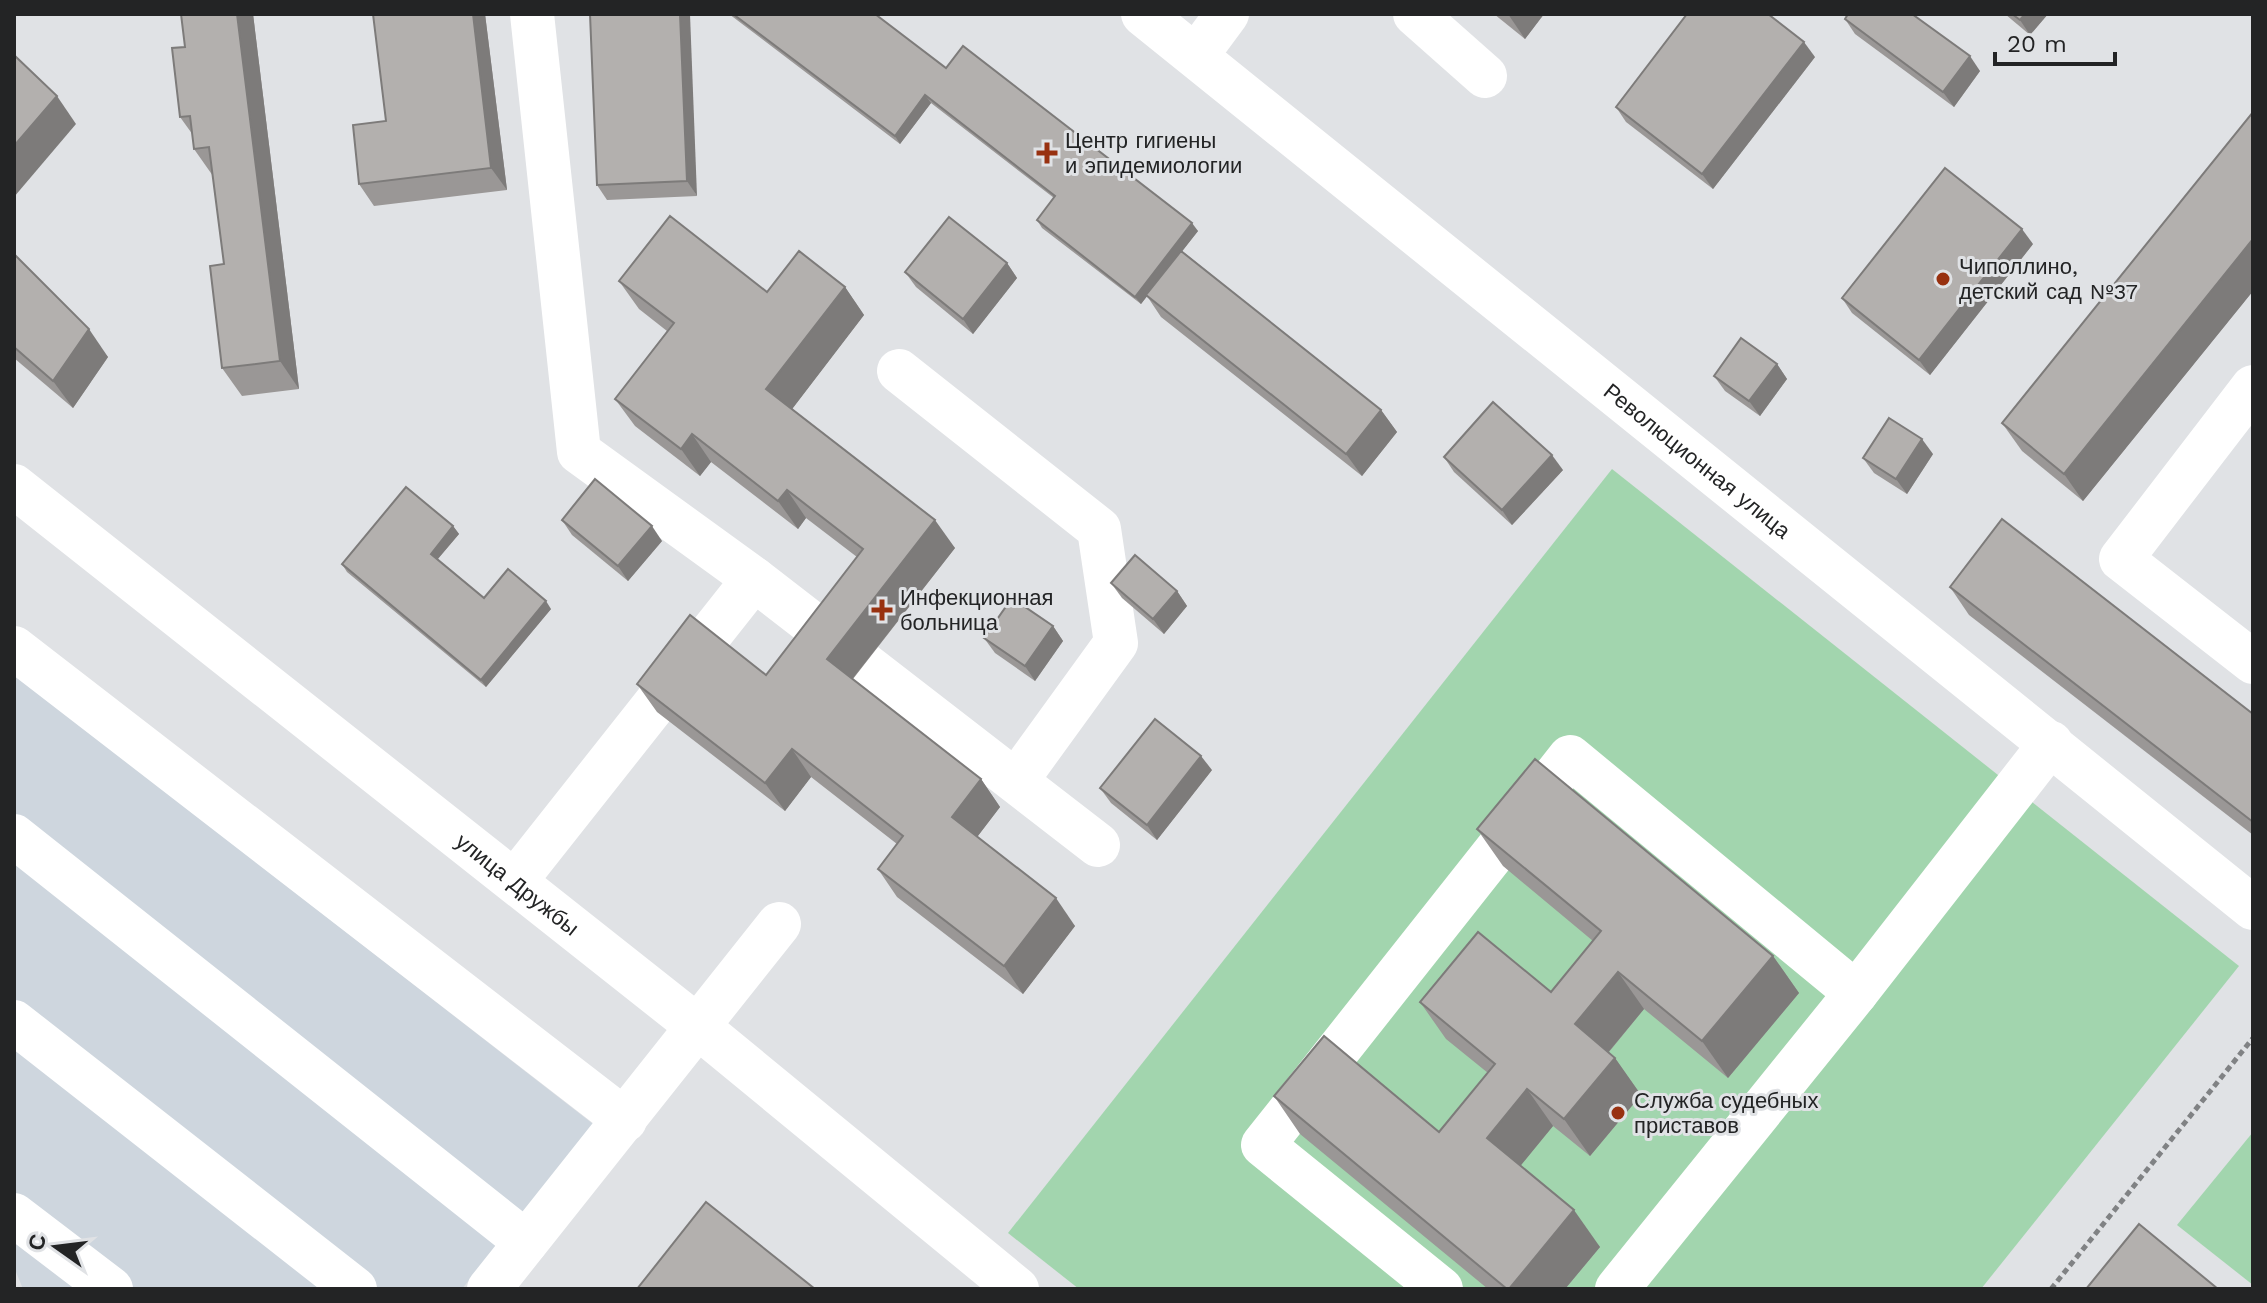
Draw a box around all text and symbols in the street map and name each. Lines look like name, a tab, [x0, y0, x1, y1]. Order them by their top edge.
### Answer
scale bar	[1995, 16, 2115, 66]
text: 20 m	[2007, 30, 2067, 58]
place label: Центр гигиены и эпидемиологии	[1065, 128, 1242, 178]
marker: Центр гигиены и эпидемиологии	[1036, 142, 1058, 164]
place label: Чиполлино, детский сад №37	[1959, 254, 2138, 304]
marker: Чиполлино, детский сад №37	[1934, 270, 1952, 288]
street label: Революционная улица	[1599, 378, 1796, 544]
place label: Инфекционная больница	[900, 585, 1054, 635]
marker: Инфекционная больница	[871, 599, 893, 621]
street label: улица Дружбы	[451, 828, 584, 940]
place label: Служба судебных приставов	[1634, 1088, 1818, 1138]
marker: Служба судебных приставов	[1609, 1104, 1627, 1122]
north arrow	[16, 1207, 96, 1287]
text: С	[23, 1231, 51, 1253]

